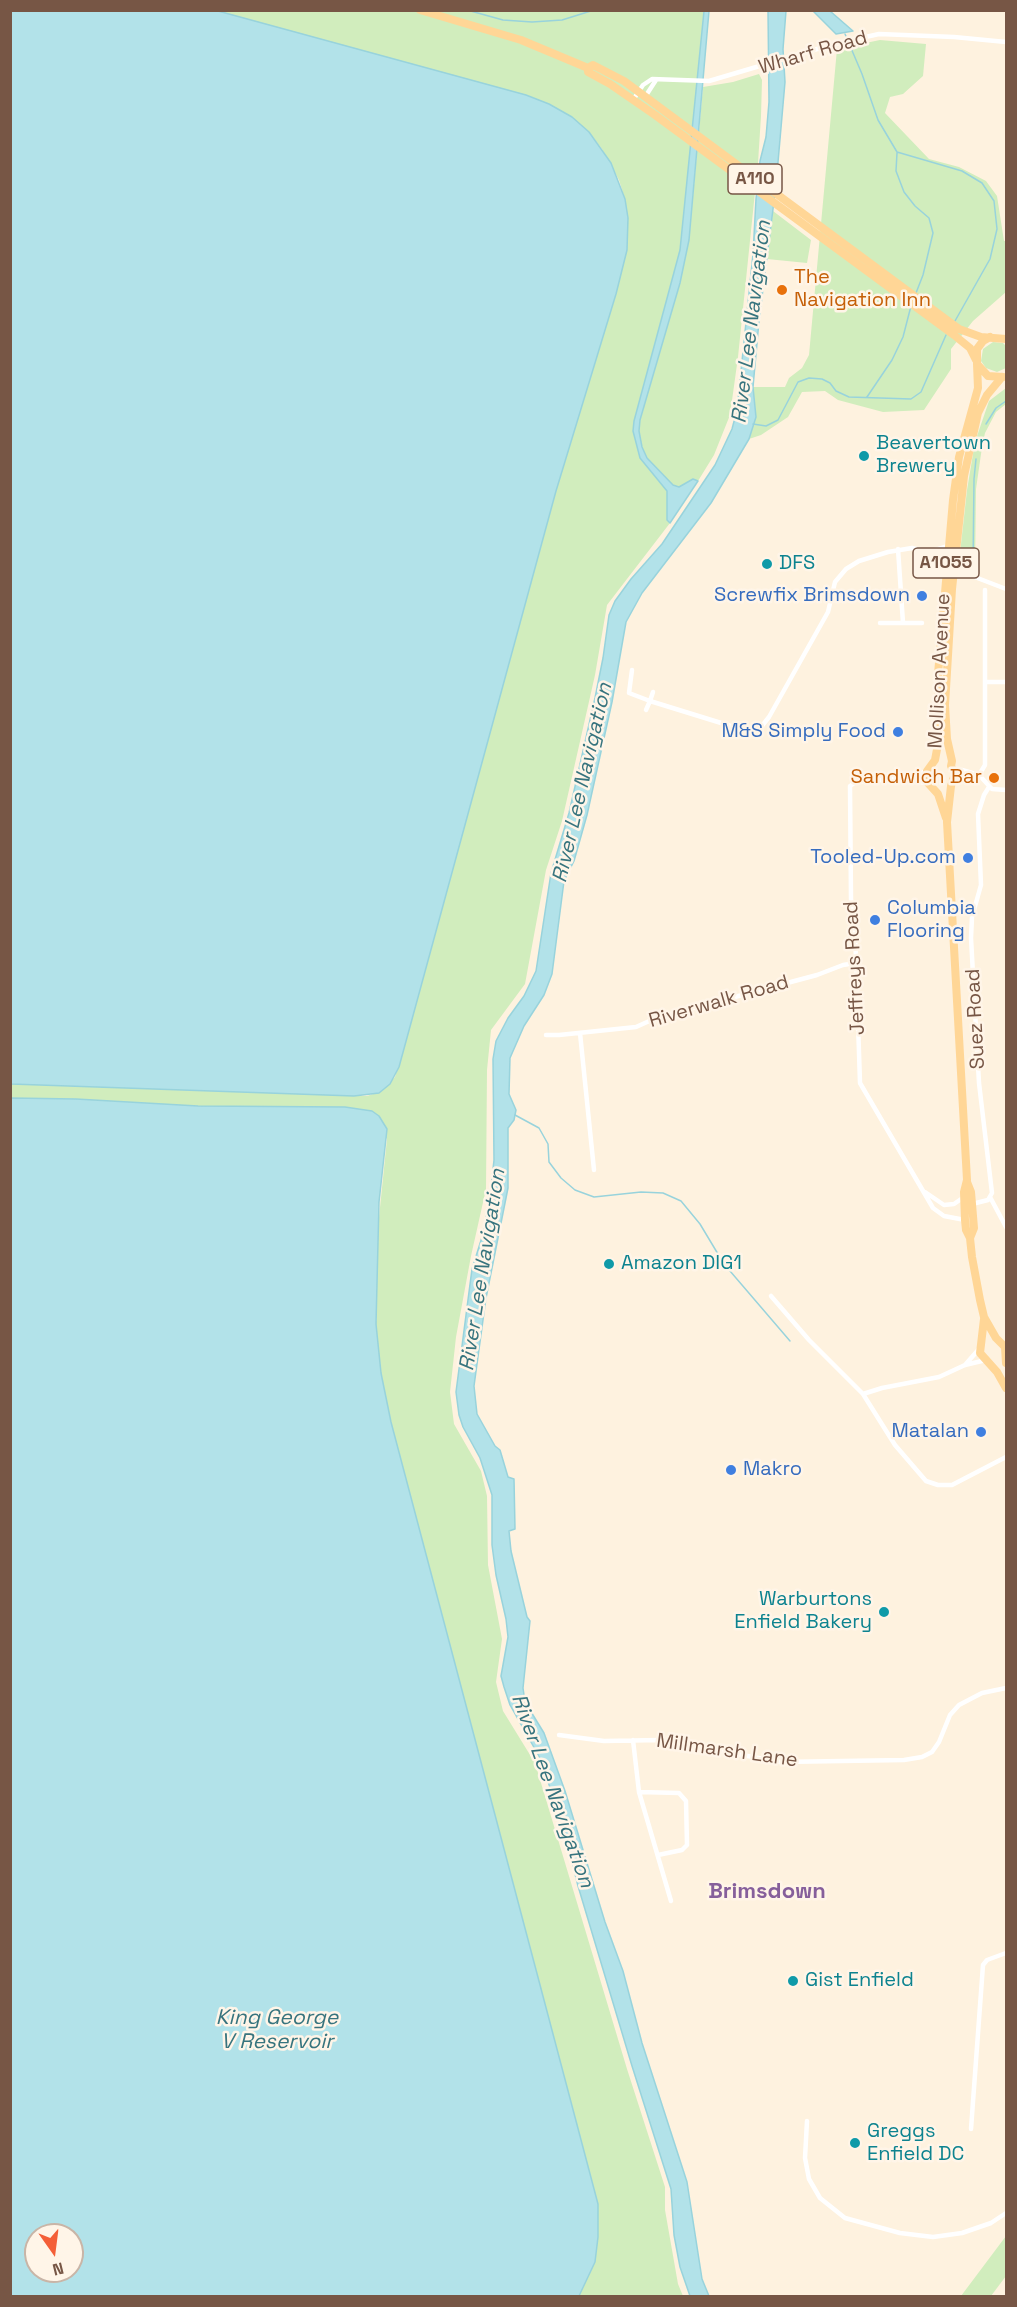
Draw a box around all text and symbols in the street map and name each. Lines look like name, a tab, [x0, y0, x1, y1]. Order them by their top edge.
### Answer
street label: Wharf Road	[756, 26, 870, 80]
road number: A110	[728, 164, 782, 194]
water label: River Lee Navigation	[727, 219, 777, 425]
place label: The Navigation Inn	[794, 266, 931, 313]
marker: The Navigation Inn	[775, 283, 789, 297]
place label: Beavertown Brewery	[876, 432, 991, 479]
marker: Beavertown Brewery	[857, 449, 871, 463]
road number: A1055	[913, 548, 979, 578]
place label: DFS	[779, 552, 815, 576]
marker: DFS	[760, 557, 774, 571]
place label: Screwfix Brimsdown	[714, 584, 910, 608]
marker: Screwfix Brimsdown	[915, 589, 929, 603]
street label: Mollison Avenue	[924, 593, 956, 749]
water label: River Lee Navigation	[548, 681, 618, 885]
place label: M&S Simply Food	[721, 720, 886, 744]
marker: M&S Simply Food	[891, 725, 905, 739]
place label: Sandwich Bar	[851, 766, 982, 790]
marker: Sandwich Bar	[987, 771, 1001, 785]
place label: Tooled-Up.com	[810, 846, 956, 870]
marker: Tooled-Up.com	[961, 851, 975, 865]
place label: Columbia Flooring	[887, 897, 976, 944]
street label: Jeffreys Road	[840, 900, 870, 1036]
marker: Columbia Flooring	[868, 913, 882, 927]
street label: Suez Road	[961, 968, 991, 1070]
street label: Riverwalk Road	[646, 971, 792, 1033]
water label: River Lee Navigation	[455, 1167, 511, 1373]
place label: Amazon DIG1	[621, 1252, 742, 1276]
marker: Amazon DIG1	[602, 1257, 616, 1271]
place label: Matalan	[892, 1420, 969, 1444]
marker: Matalan	[974, 1425, 988, 1439]
place label: Makro	[743, 1458, 802, 1482]
marker: Makro	[724, 1463, 738, 1477]
place label: Warburtons Enfield Bakery	[734, 1588, 872, 1635]
marker: Warburtons Enfield Bakery	[877, 1605, 891, 1619]
water label: River Lee Navigation	[505, 1691, 599, 1891]
street label: Millmarsh Lane	[655, 1729, 799, 1773]
district label: Brimsdown	[708, 1879, 826, 1905]
place label: Gist Enfield	[805, 1969, 914, 1993]
marker: Gist Enfield	[786, 1974, 800, 1988]
water label: King George V Reservoir	[216, 2005, 338, 2055]
place label: Greggs Enfield DC	[867, 2120, 964, 2167]
marker: Greggs Enfield DC	[848, 2136, 862, 2150]
north arrow	[24, 2223, 84, 2283]
text: N	[50, 2258, 66, 2280]

